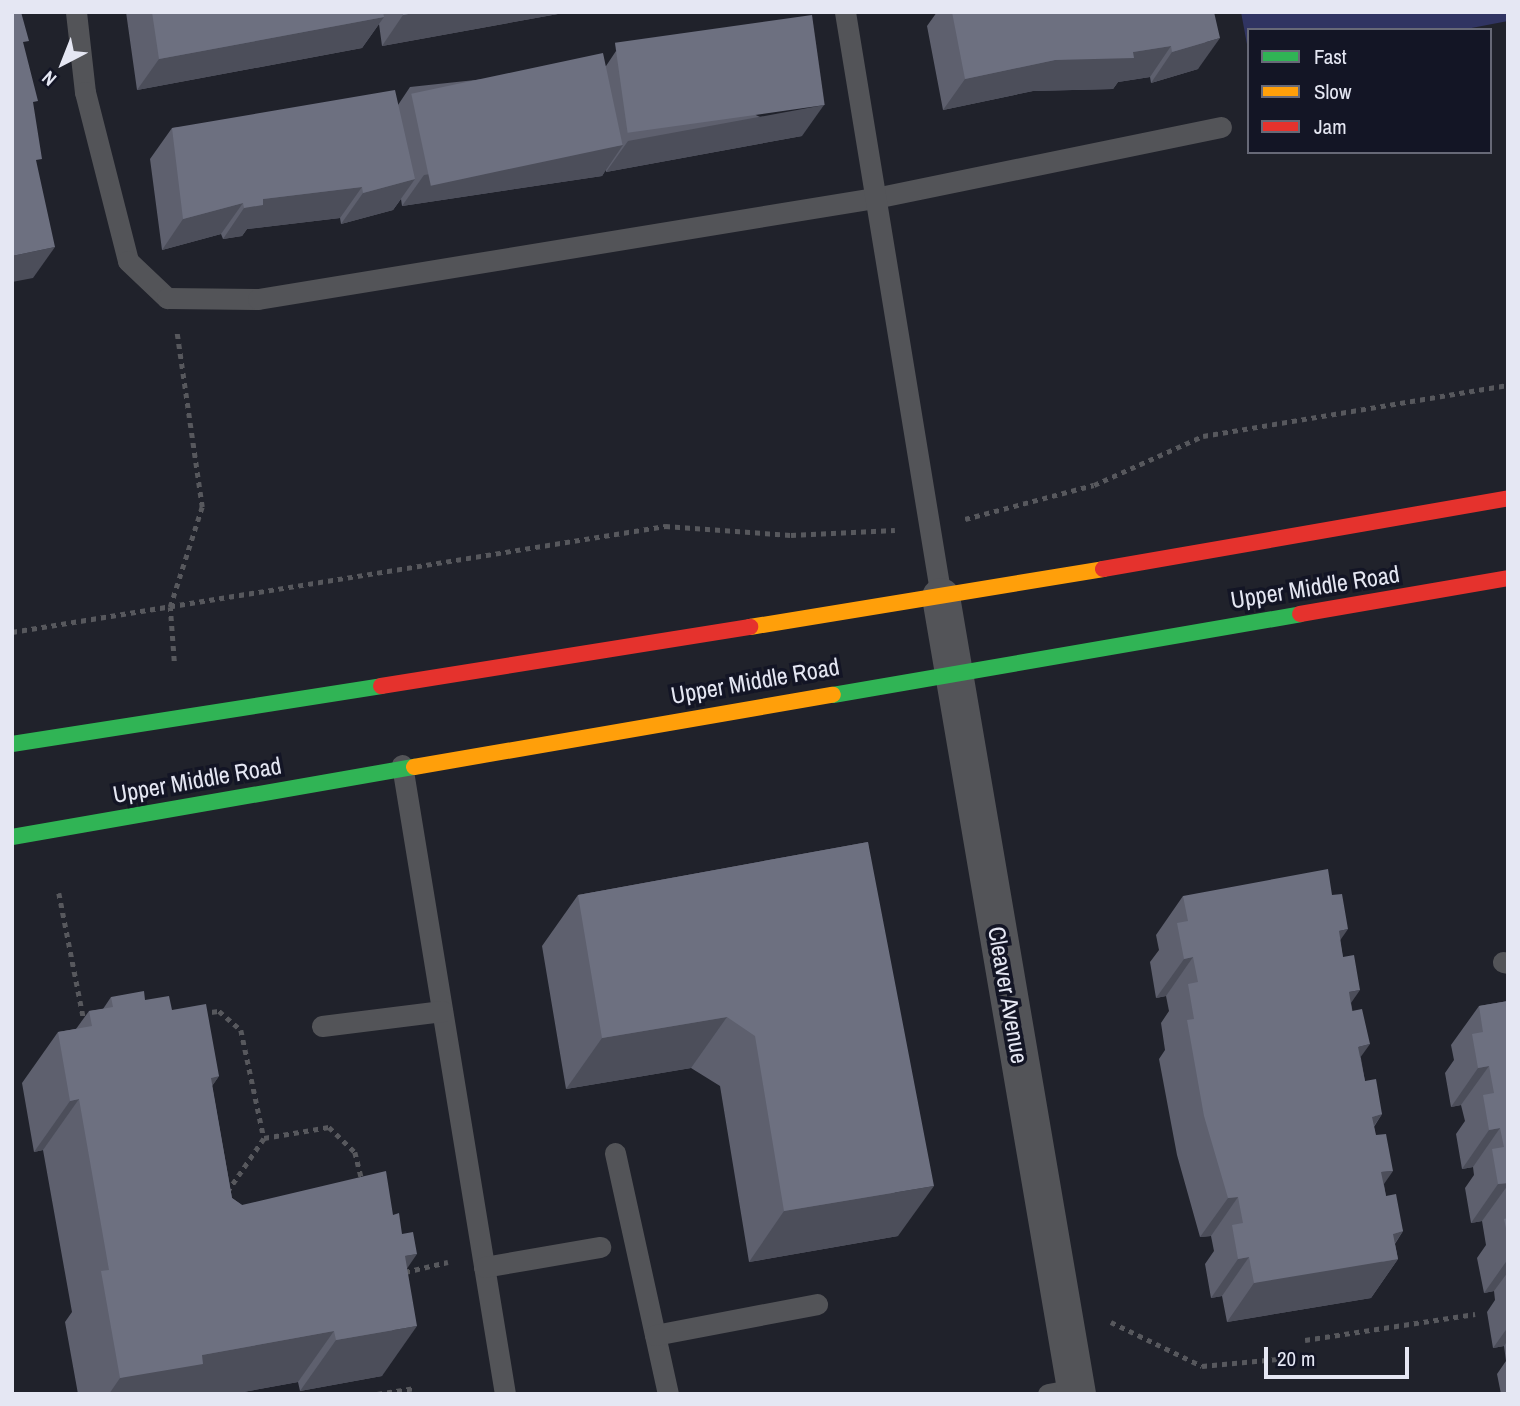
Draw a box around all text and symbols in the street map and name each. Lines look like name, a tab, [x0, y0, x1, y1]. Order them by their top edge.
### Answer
north arrow	[28, 28, 98, 98]
legend	[1247, 28, 1492, 154]
text: Fast	[1314, 42, 1347, 71]
text: N	[36, 65, 62, 92]
text: Slow	[1314, 77, 1351, 106]
text: Jam	[1314, 112, 1347, 141]
street label: Upper Middle Road	[1228, 559, 1402, 615]
street label: Upper Middle Road	[668, 652, 842, 710]
street label: Upper Middle Road	[110, 751, 284, 809]
street label: Cleaver Avenue	[982, 924, 1034, 1066]
scale bar	[1268, 1332, 1413, 1376]
text: 20 m	[1277, 1344, 1315, 1373]

